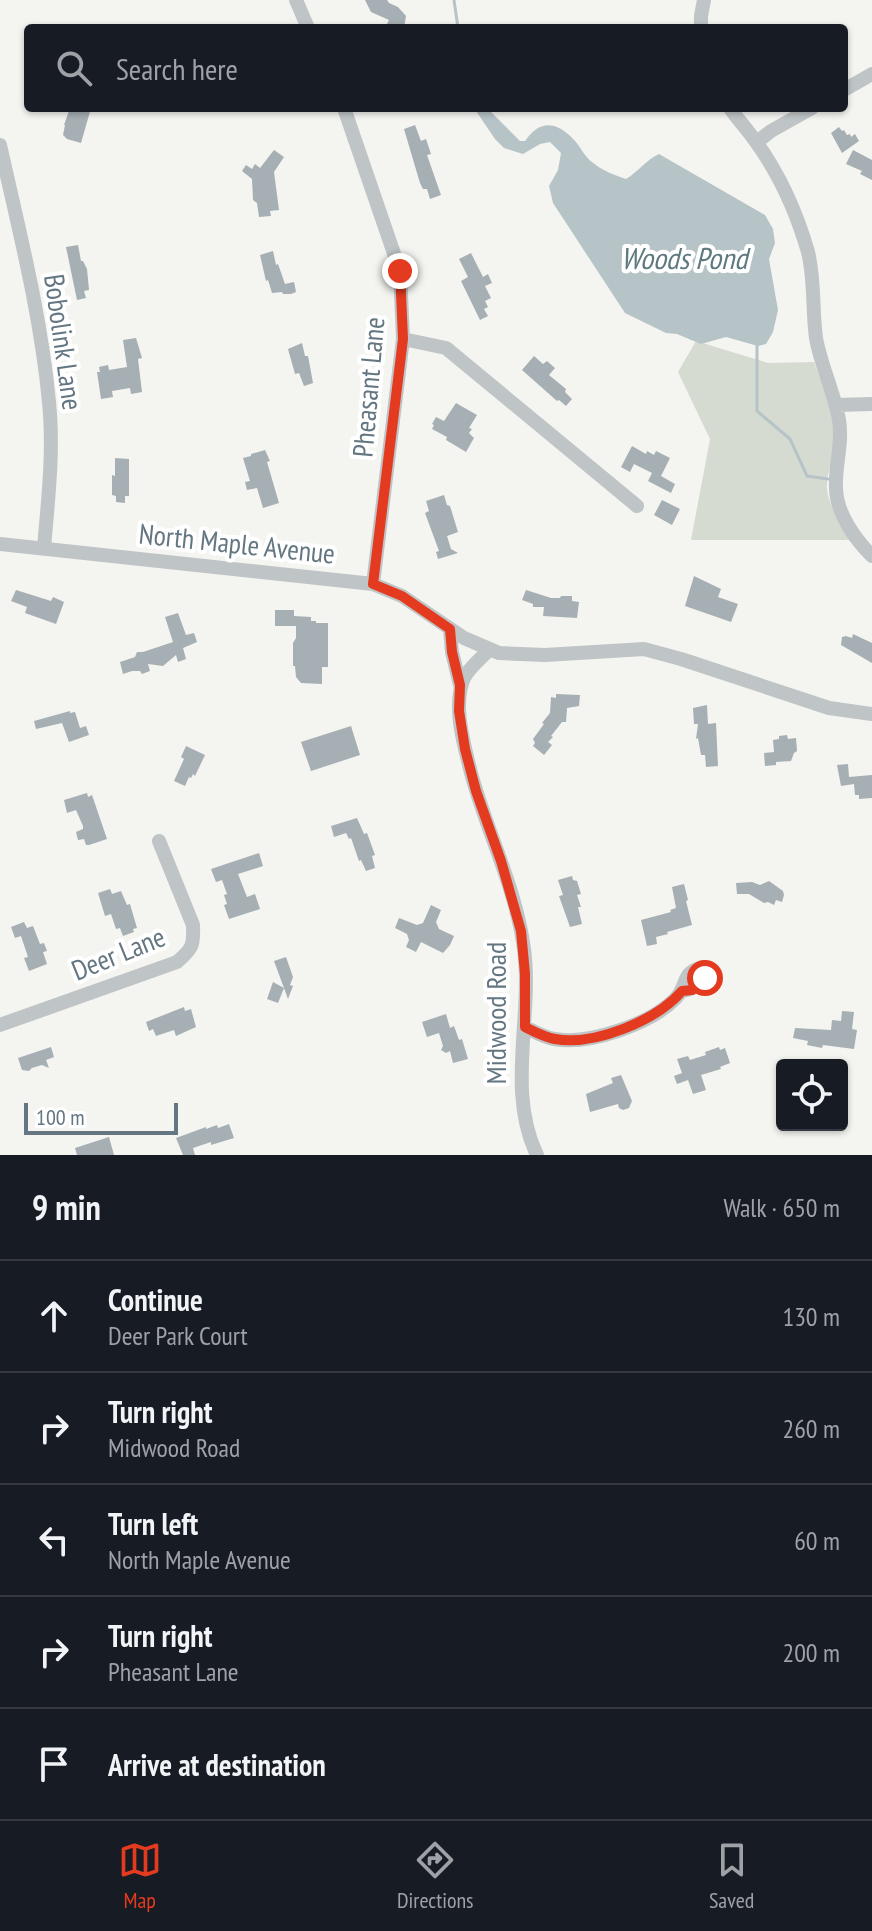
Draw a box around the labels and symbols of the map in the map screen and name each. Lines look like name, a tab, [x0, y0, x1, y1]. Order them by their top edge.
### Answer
water label: Woods Pond	[621, 238, 751, 277]
route end	[382, 253, 418, 289]
street label: Bobolink Lane	[36, 272, 92, 412]
street label: Pheasant Lane	[343, 315, 393, 459]
street label: North Maple Avenue	[137, 514, 337, 572]
street label: Deer Lane	[66, 918, 170, 988]
street label: Midwood Road	[477, 942, 514, 1084]
route start	[687, 960, 723, 996]
scale bar	[24, 1099, 178, 1135]

